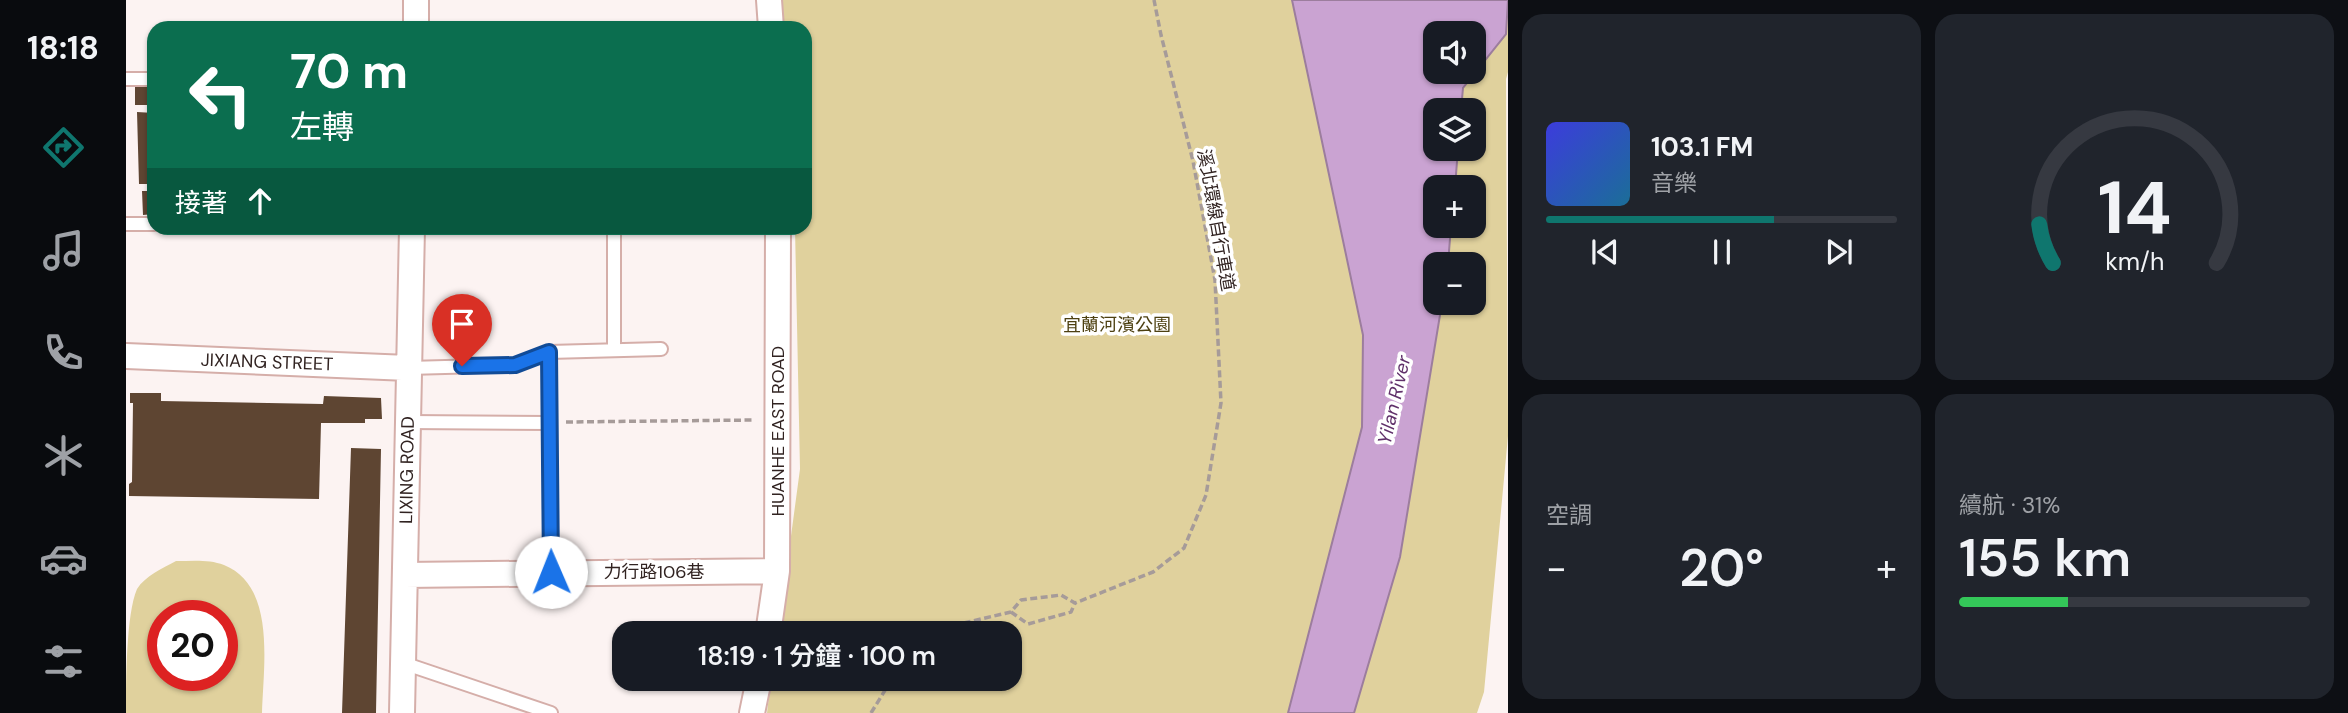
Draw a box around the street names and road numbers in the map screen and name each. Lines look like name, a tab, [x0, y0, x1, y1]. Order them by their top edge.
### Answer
street label: 溪北環線自行車道	[1192, 147, 1240, 293]
street label: HUANHE EAST ROAD	[766, 346, 790, 516]
street label: JIXIANG STREET	[200, 348, 334, 376]
street label: LIXING ROAD	[394, 416, 420, 524]
street label: 力行路106巷	[603, 560, 705, 584]

